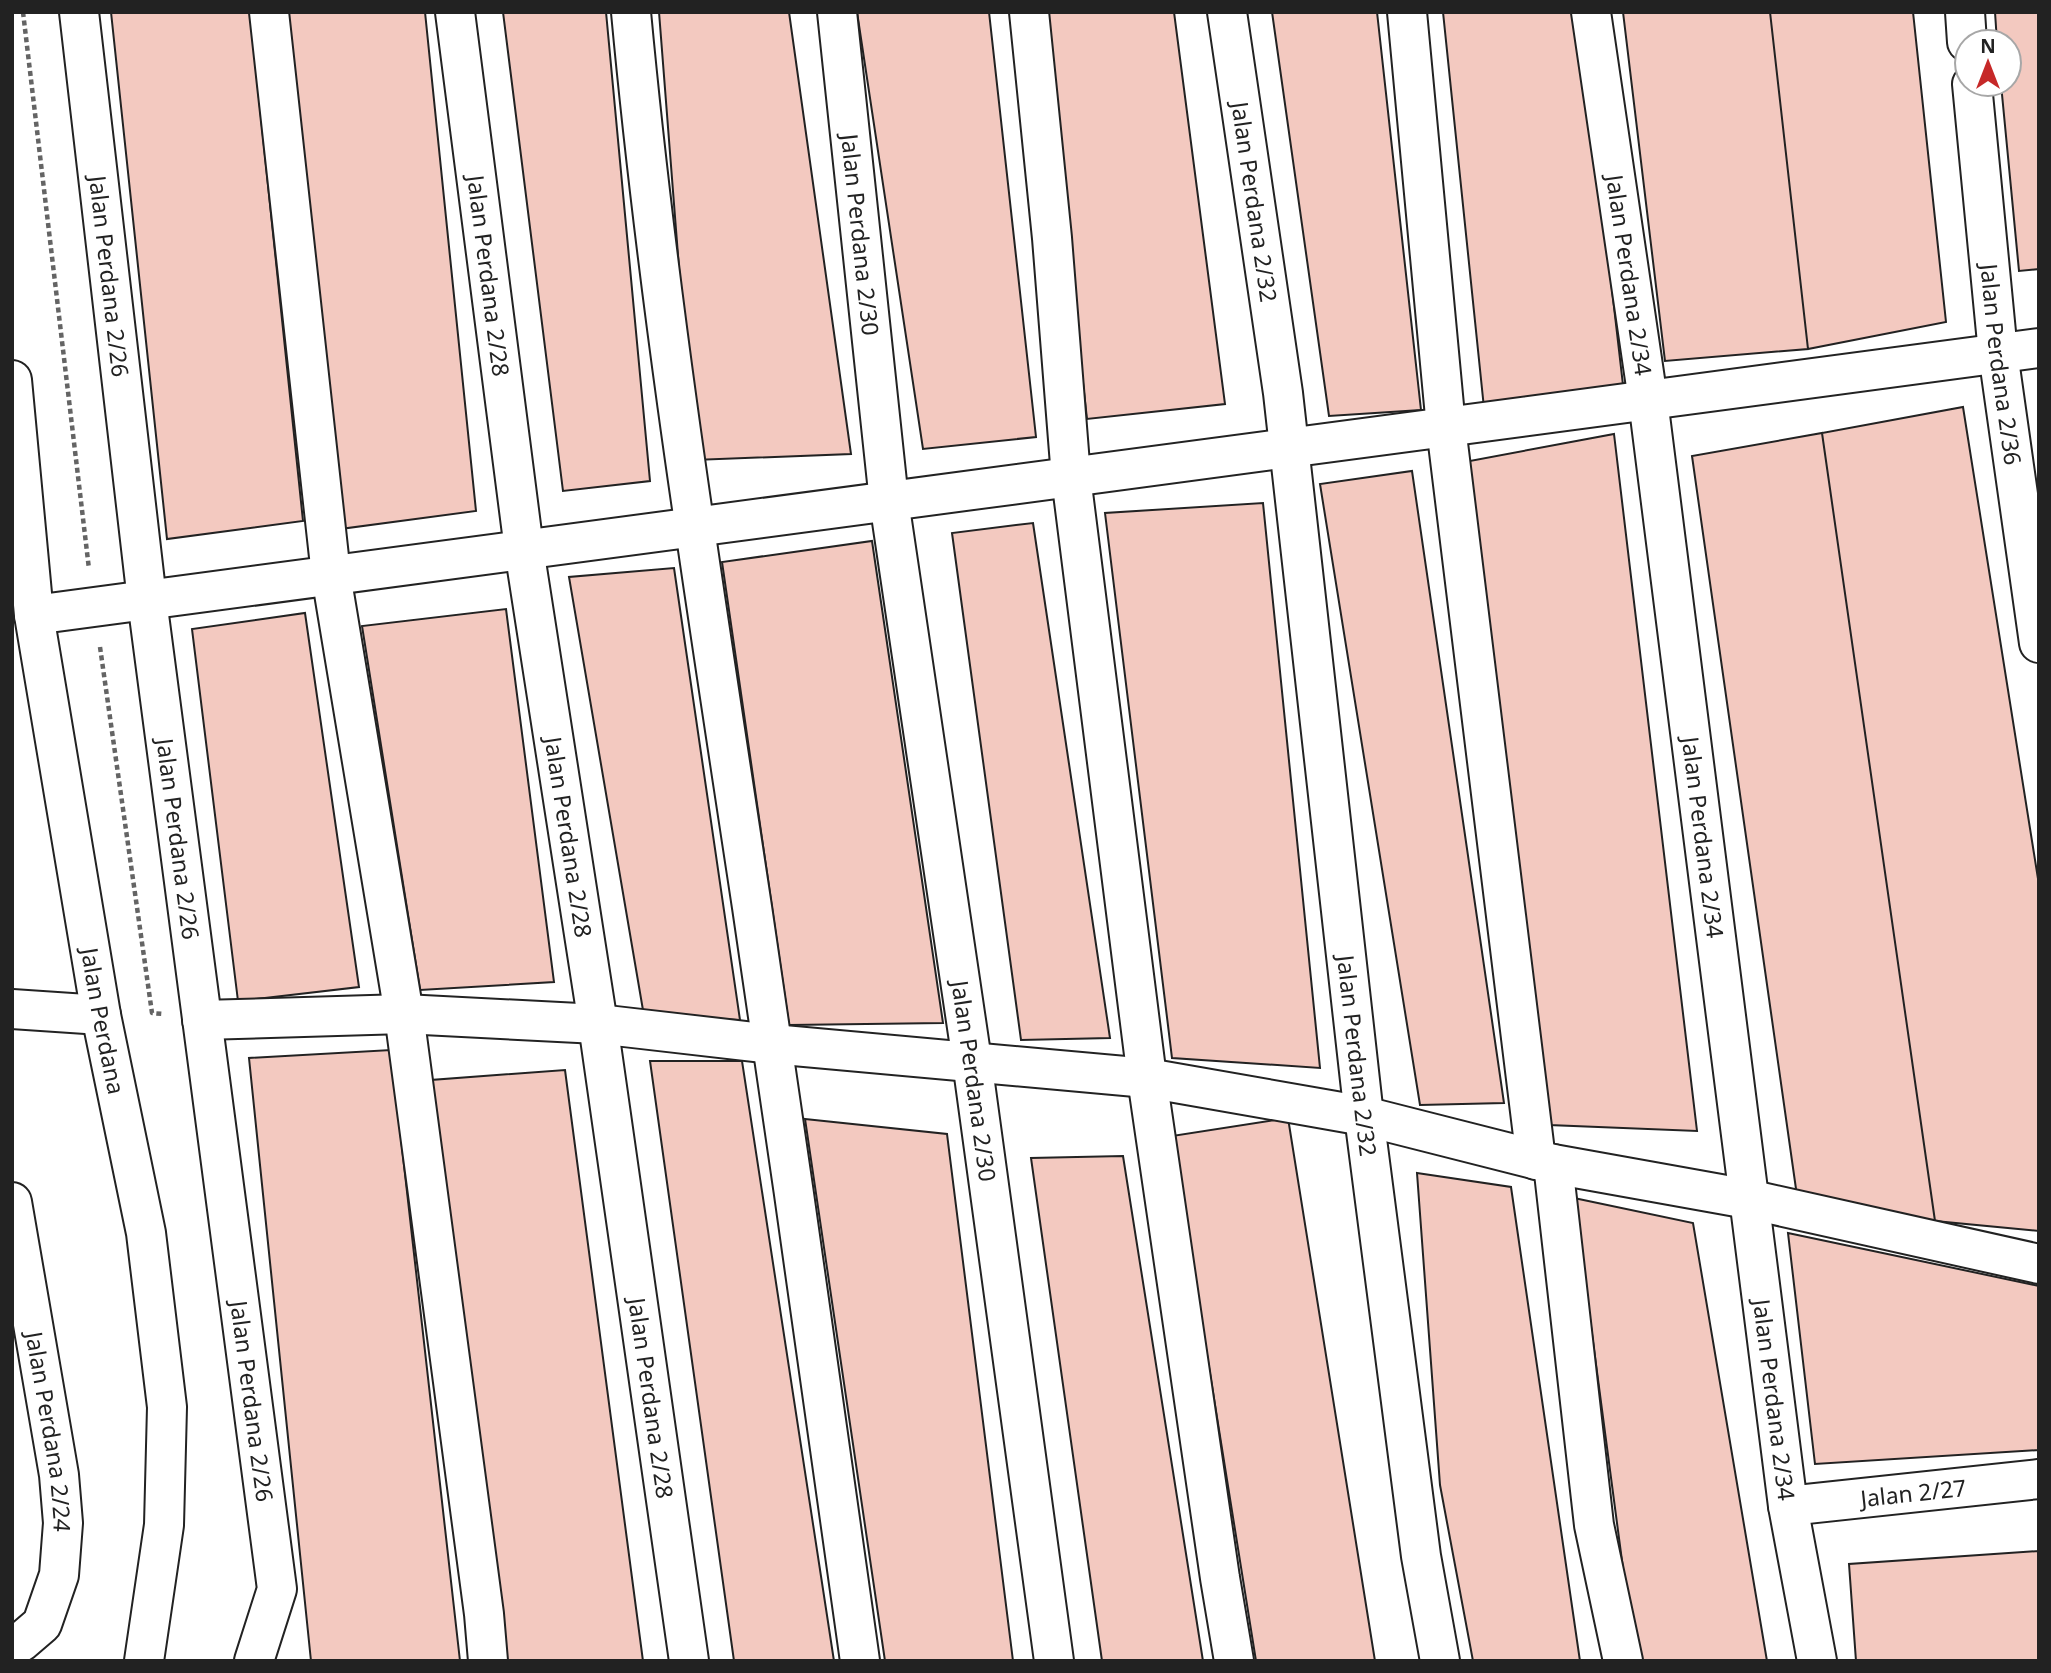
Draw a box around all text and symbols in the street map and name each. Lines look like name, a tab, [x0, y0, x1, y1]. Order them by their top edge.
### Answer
north arrow	[1953, 28, 2023, 98]
text: N	[1980, 33, 1996, 59]
street label: Jalan Perdana 2/32	[1224, 98, 1285, 304]
street label: Jalan Perdana 2/30	[834, 130, 887, 337]
street label: Jalan Perdana 2/28	[460, 171, 518, 378]
street label: Jalan Perdana 2/34	[1599, 171, 1660, 378]
street label: Jalan Perdana 2/26	[82, 172, 137, 379]
street label: Jalan Perdana 2/36	[1973, 260, 2030, 467]
street label: Jalan Perdana 2/28	[537, 733, 600, 940]
street label: Jalan Perdana 2/34	[1675, 733, 1732, 940]
street label: Jalan Perdana 2/26	[149, 735, 207, 941]
street label: Jalan Perdana	[74, 944, 133, 1097]
street label: Jalan Perdana 2/32	[1330, 951, 1385, 1158]
street label: Jalan Perdana 2/30	[944, 976, 1004, 1183]
street label: Jalan Perdana 2/28	[621, 1294, 682, 1500]
street label: Jalan Perdana 2/34	[1746, 1295, 1803, 1502]
street label: Jalan Perdana 2/26	[223, 1297, 281, 1504]
street label: Jalan Perdana 2/24	[18, 1327, 79, 1533]
street label: Jalan 2/27	[1857, 1471, 1968, 1514]

